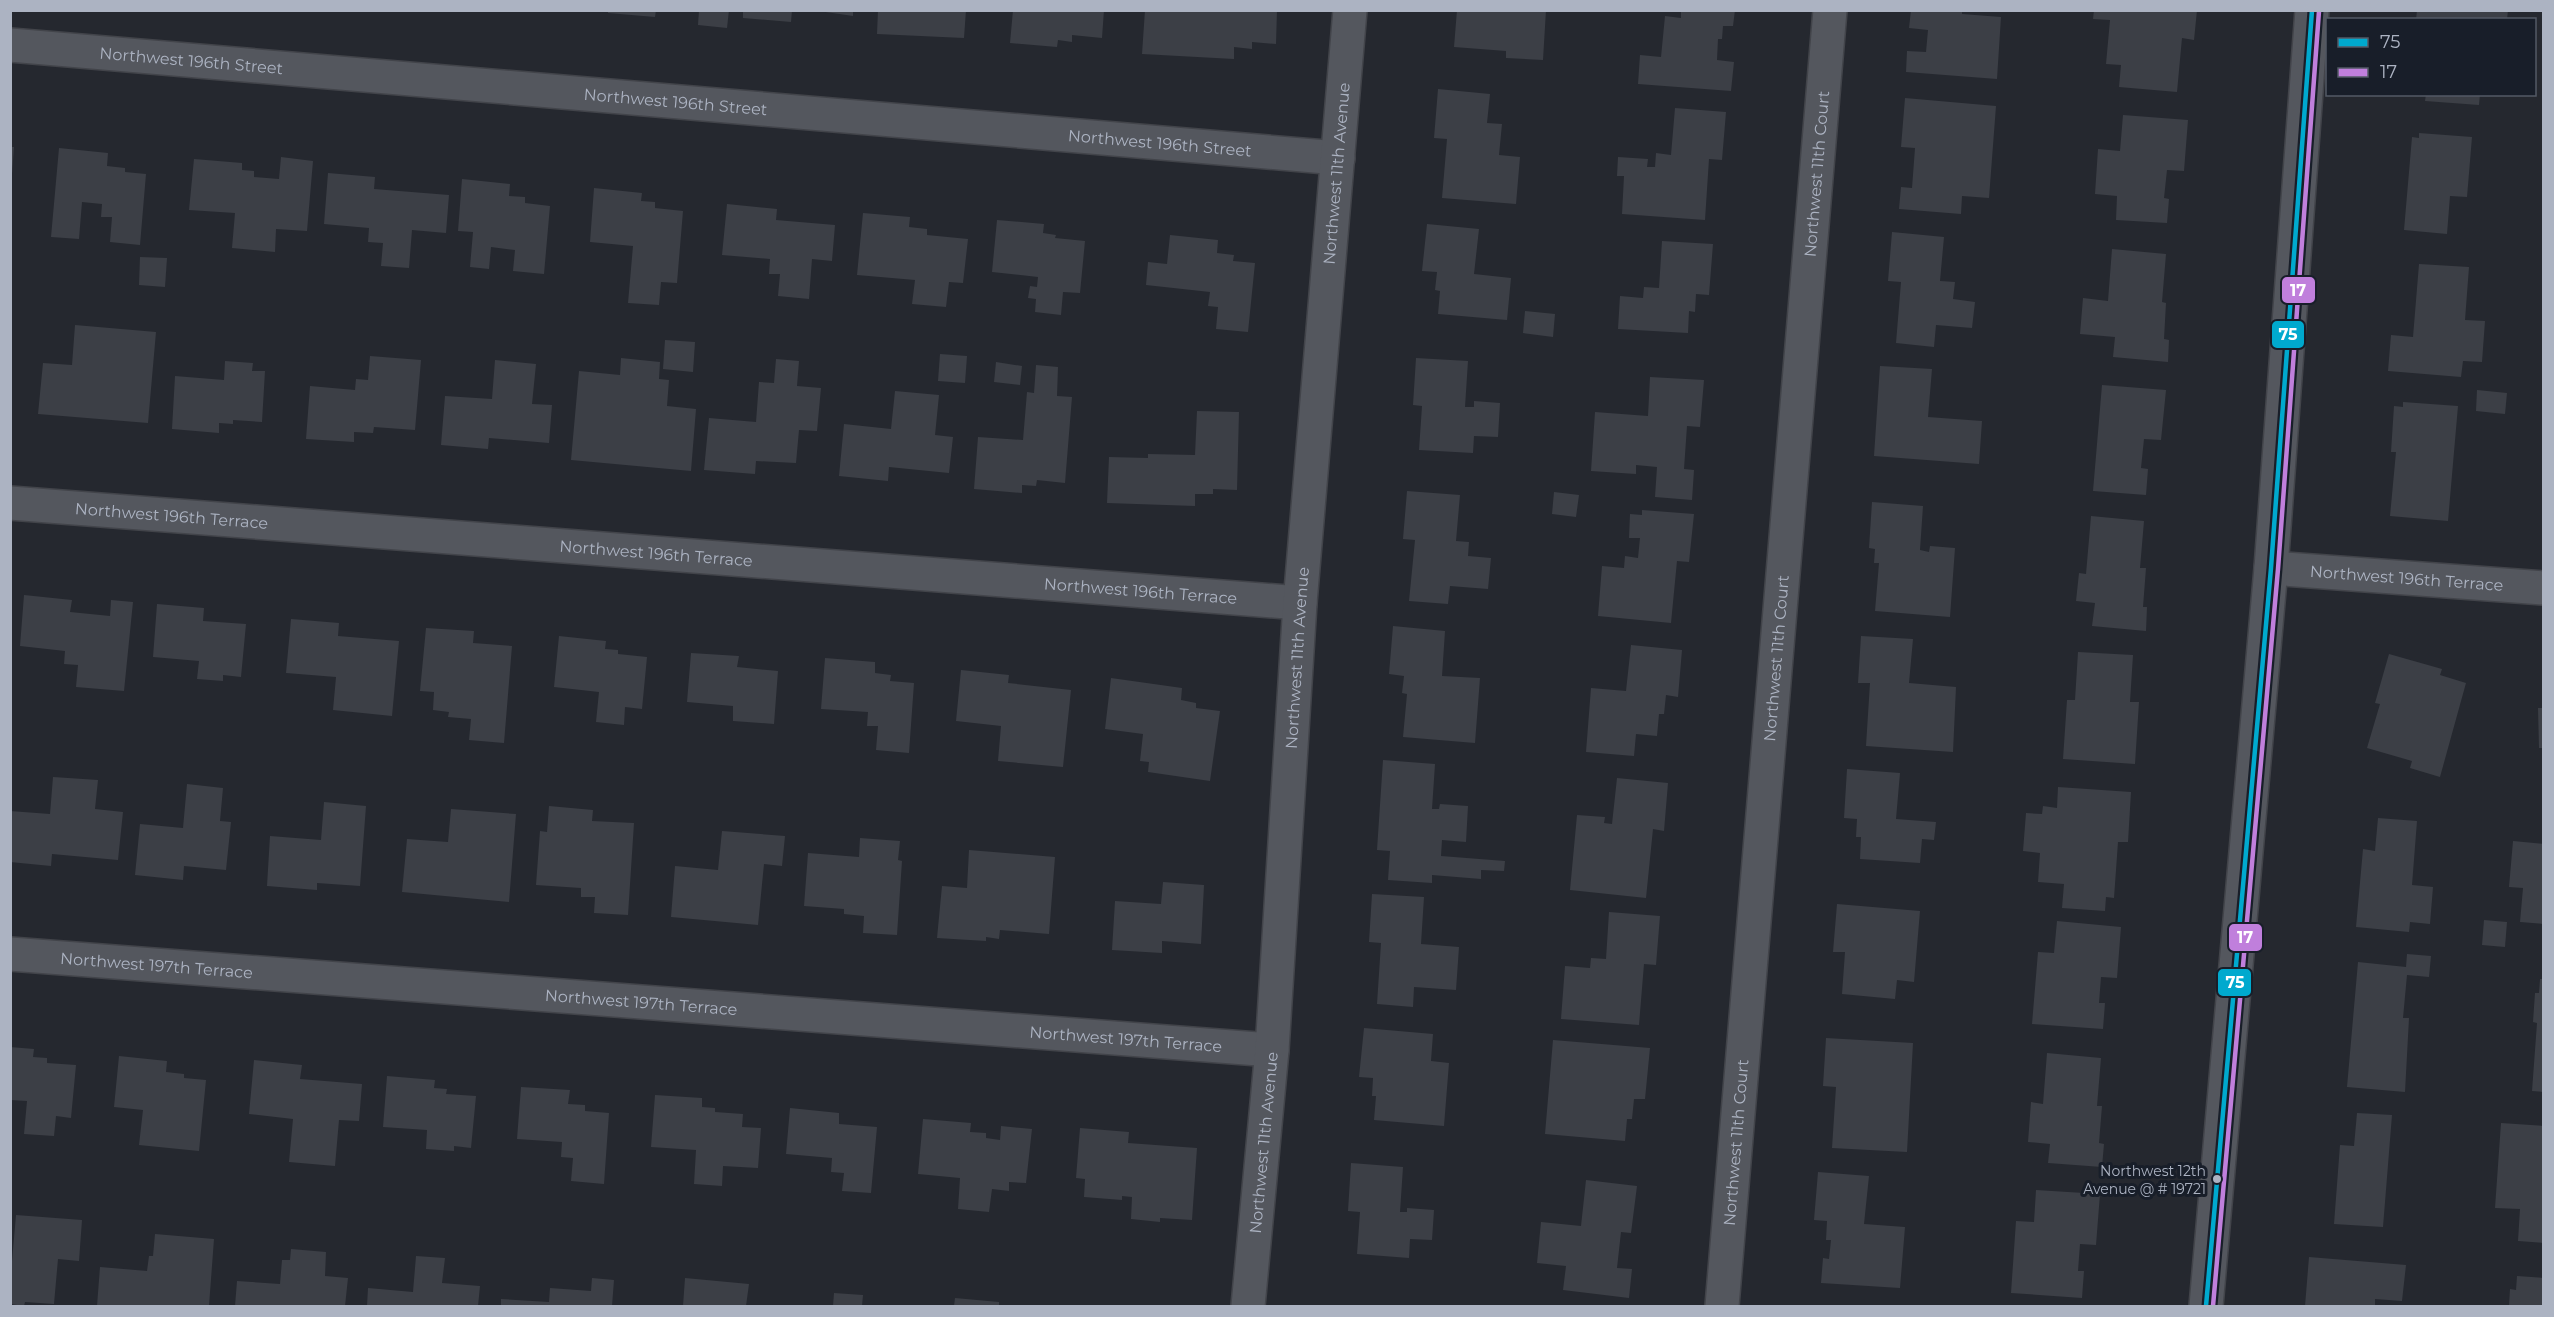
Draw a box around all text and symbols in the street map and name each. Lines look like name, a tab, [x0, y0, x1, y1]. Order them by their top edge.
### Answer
legend	[2326, 18, 2536, 96]
text: 75	[2380, 31, 2400, 53]
street label: Northwest 196th Street	[99, 43, 284, 78]
text: 17	[2380, 61, 2397, 83]
street label: Northwest 11th Avenue	[1319, 82, 1353, 265]
street label: Northwest 196th Street	[583, 84, 769, 119]
street label: Northwest 11th Court	[1800, 89, 1833, 258]
street label: Northwest 196th Street	[1067, 126, 1253, 160]
line badge: 17	[2281, 276, 2316, 304]
text: 17	[2290, 281, 2306, 300]
line badge: 75	[2271, 320, 2305, 349]
text: 75	[2278, 325, 2298, 344]
street label: Northwest 196th Terrace	[74, 499, 269, 532]
street label: Northwest 196th Terrace	[559, 536, 753, 570]
street label: Northwest 196th Terrace	[2309, 561, 2504, 594]
street label: Northwest 11th Avenue	[1281, 566, 1313, 750]
street label: Northwest 196th Terrace	[1043, 574, 1238, 608]
street label: Northwest 11th Court	[1760, 574, 1792, 742]
line badge: 17	[2228, 923, 2263, 952]
text: 17	[2237, 928, 2253, 947]
street label: Northwest 197th Terrace	[60, 948, 254, 982]
line badge: 75	[2217, 968, 2252, 997]
text: 75	[2225, 973, 2245, 992]
street label: Northwest 197th Terrace	[544, 985, 738, 1019]
street label: Northwest 197th Terrace	[1029, 1022, 1223, 1056]
street label: Northwest 11th Avenue	[1245, 1051, 1281, 1234]
street label: Northwest 11th Court	[1719, 1058, 1752, 1227]
place label: Northwest 12th Avenue @ # 19721	[2083, 1162, 2206, 1198]
marker: Northwest 12th Avenue @ # 19721	[2211, 1173, 2223, 1185]

